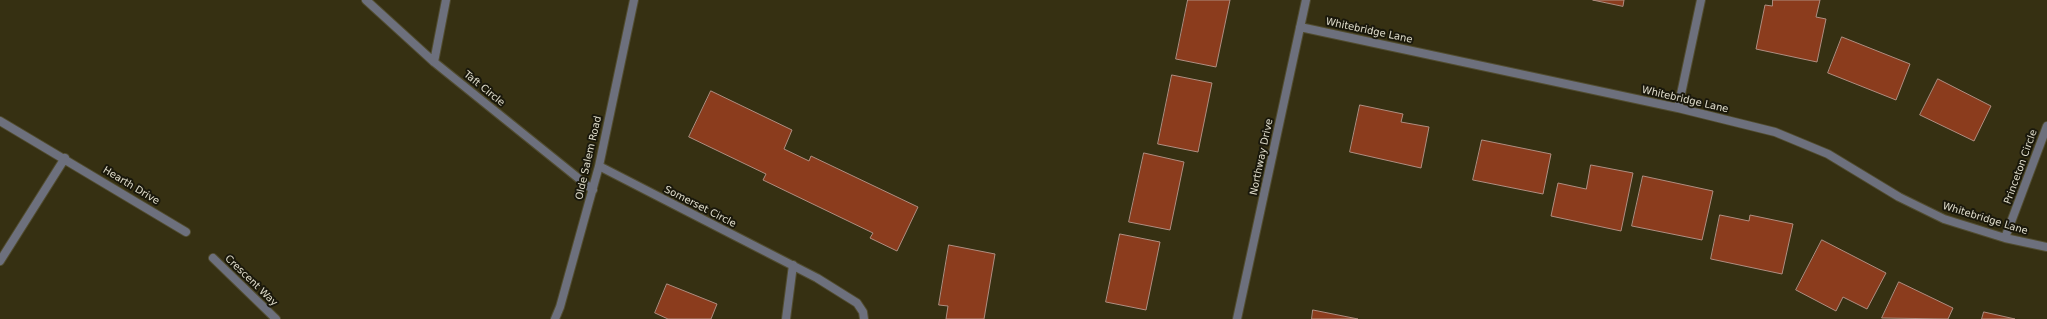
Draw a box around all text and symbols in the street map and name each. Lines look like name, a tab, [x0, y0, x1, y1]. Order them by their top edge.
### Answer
street label: Whitebridge Lane	[1324, 16, 1414, 46]
street label: Taft Circle	[461, 69, 507, 109]
street label: Whitebridge Lane	[1641, 84, 1729, 116]
street label: Olde Salem Road	[574, 115, 604, 201]
street label: Northway Drive	[1248, 118, 1276, 196]
street label: Princeton Circle	[2002, 128, 2040, 206]
street label: Hearth Drive	[100, 164, 162, 208]
street label: Somerset Circle	[662, 184, 738, 230]
street label: Whitebridge Lane	[1941, 200, 2029, 238]
street label: Crescent Way	[222, 253, 280, 309]

